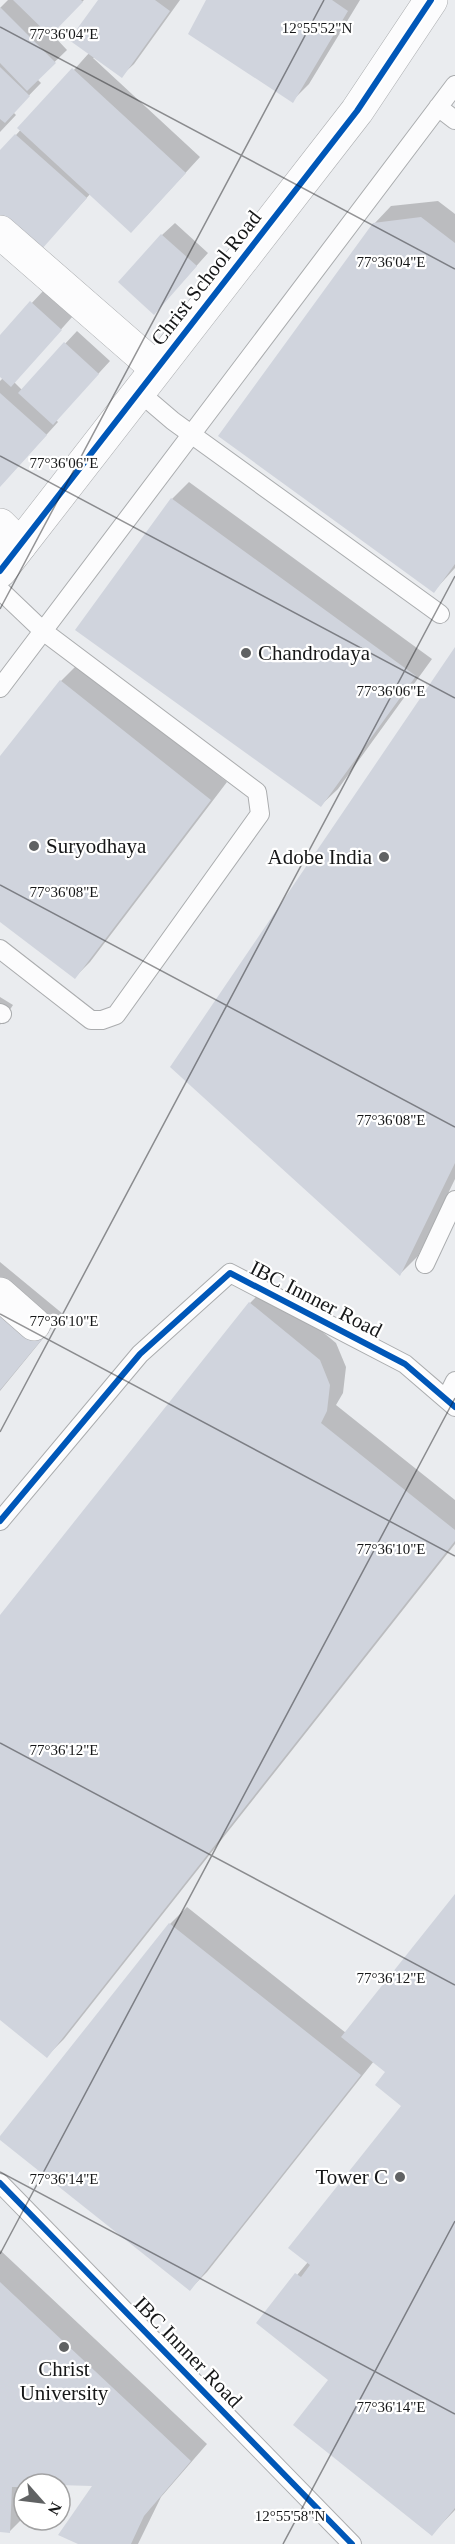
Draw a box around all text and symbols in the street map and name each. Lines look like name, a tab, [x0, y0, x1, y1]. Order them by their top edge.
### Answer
text: 12°55'52"N	[282, 20, 352, 36]
text: 77°36'04"E	[30, 26, 99, 42]
street label: Christ School Road	[146, 205, 266, 350]
text: 77°36'04"E	[357, 254, 426, 270]
text: 77°36'06"E	[30, 455, 99, 471]
place label: Chandrodaya	[258, 641, 371, 665]
marker: Chandrodaya	[239, 646, 253, 660]
text: 77°36'06"E	[357, 683, 426, 699]
place label: Suryodhaya	[46, 834, 147, 858]
marker: Suryodhaya	[27, 839, 41, 853]
place label: Adobe India	[268, 845, 373, 869]
marker: Adobe India	[377, 850, 391, 864]
text: 77°36'08"E	[30, 884, 99, 900]
text: 77°36'08"E	[357, 1112, 426, 1128]
street label: IBC Innner Road	[246, 1255, 386, 1343]
text: 77°36'10"E	[30, 1313, 99, 1329]
text: 77°36'10"E	[357, 1541, 426, 1557]
text: 77°36'12"E	[30, 1742, 99, 1758]
text: 77°36'12"E	[357, 1970, 426, 1986]
place label: Tower C	[315, 2165, 388, 2189]
marker: Tower C	[393, 2170, 407, 2184]
text: 77°36'14"E	[30, 2171, 99, 2187]
street label: IBC Innner Road	[129, 2292, 247, 2413]
marker: Christ University	[57, 2340, 71, 2354]
place label: Christ University	[20, 2357, 109, 2405]
text: 77°36'14"E	[357, 2399, 426, 2415]
north arrow	[12, 2472, 72, 2532]
text: N	[44, 2500, 65, 2518]
text: 12°55'58"N	[255, 2508, 325, 2524]

